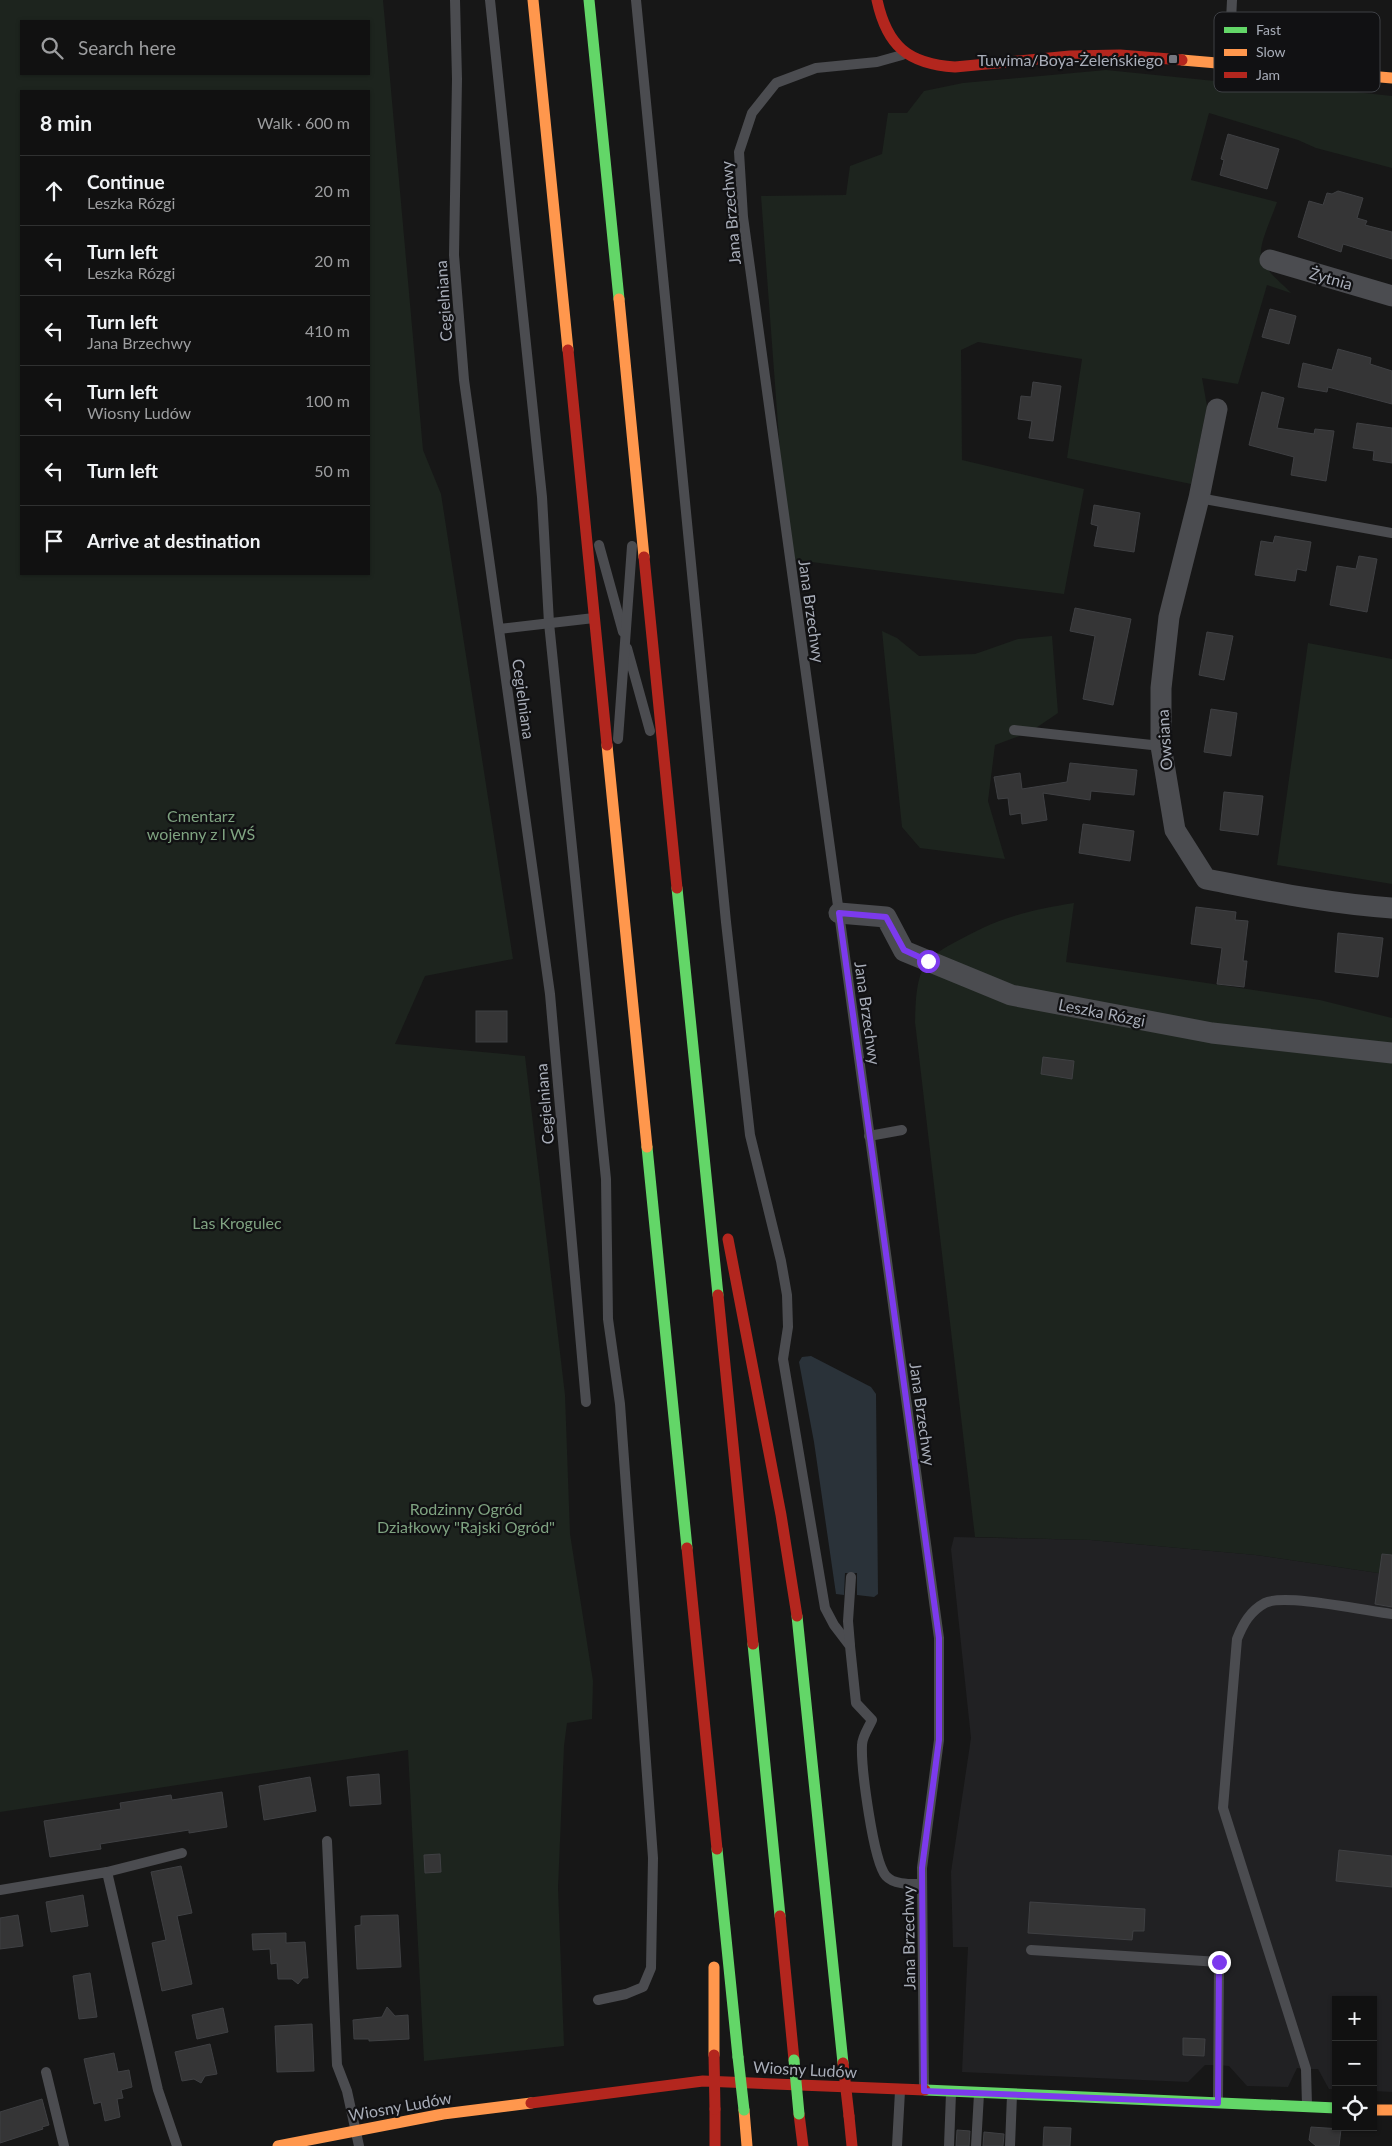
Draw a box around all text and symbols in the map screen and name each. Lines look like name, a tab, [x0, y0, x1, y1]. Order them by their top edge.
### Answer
legend	[1214, 12, 1380, 92]
search box	[20, 20, 370, 75]
text: Fast	[1256, 21, 1281, 38]
icon: search	[38, 34, 66, 62]
text: Search here	[78, 36, 176, 59]
text: Slow	[1256, 43, 1286, 60]
place label: Tuwima/Boya-Żeleńskiego	[977, 50, 1163, 69]
marker: Tuwima/Boya-Żeleńskiego	[1167, 53, 1179, 65]
text: Jam	[1256, 66, 1280, 83]
text: 8 min	[40, 110, 92, 135]
text: Walk · 600 m	[257, 113, 350, 132]
street label: Jana Brzechwy	[716, 160, 744, 266]
text: Continue	[87, 170, 165, 193]
icon: ahead	[40, 177, 68, 205]
text: 20 m	[314, 181, 350, 200]
text: Leszka Rózgi	[87, 193, 175, 212]
text: Turn left	[87, 240, 158, 263]
icon: left	[40, 247, 68, 275]
text: 20 m	[314, 251, 350, 270]
street label: Cegielniana	[431, 260, 455, 342]
text: Leszka Rózgi	[87, 263, 175, 282]
street label: Żytnia	[1307, 263, 1355, 293]
text: Turn left	[87, 310, 158, 333]
icon: left	[40, 317, 68, 345]
text: 410 m	[305, 321, 350, 340]
text: Jana Brzechwy	[87, 333, 191, 352]
text: Turn left	[87, 380, 158, 403]
icon: left	[40, 387, 68, 415]
text: 100 m	[305, 391, 350, 410]
text: Wiosny Ludów	[87, 403, 191, 422]
icon: left	[40, 457, 68, 485]
text: Turn left	[87, 459, 158, 482]
text: 50 m	[314, 461, 350, 480]
icon: arrive	[40, 527, 68, 555]
text: Arrive at destination	[87, 529, 260, 552]
street label: Jana Brzechwy	[795, 558, 829, 665]
street label: Cegielniana	[509, 658, 539, 740]
street label: Owsiana	[1152, 709, 1176, 771]
park label: Cmentarz wojenny z I WŚ	[147, 806, 255, 843]
route start	[917, 950, 940, 973]
street label: Jana Brzechwy	[851, 960, 885, 1067]
street label: Leszka Rózgi	[1057, 994, 1147, 1030]
street label: Cegielniana	[531, 1063, 557, 1145]
park label: Las Krogulec	[192, 1213, 282, 1232]
street label: Jana Brzechwy	[906, 1361, 940, 1468]
park label: Rodzinny Ogród Działkowy "Rajski Ogród"	[377, 1499, 555, 1536]
street label: Jana Brzechwy	[898, 1885, 918, 1990]
route end	[1208, 1951, 1231, 1974]
map controls	[1332, 1996, 1377, 2131]
button: +	[1332, 1996, 1377, 2041]
button: −	[1332, 2041, 1377, 2086]
street label: Wiosny Ludów	[752, 2057, 858, 2081]
button: locate	[1332, 2086, 1377, 2131]
street label: Wiosny Ludów	[347, 2088, 453, 2124]

